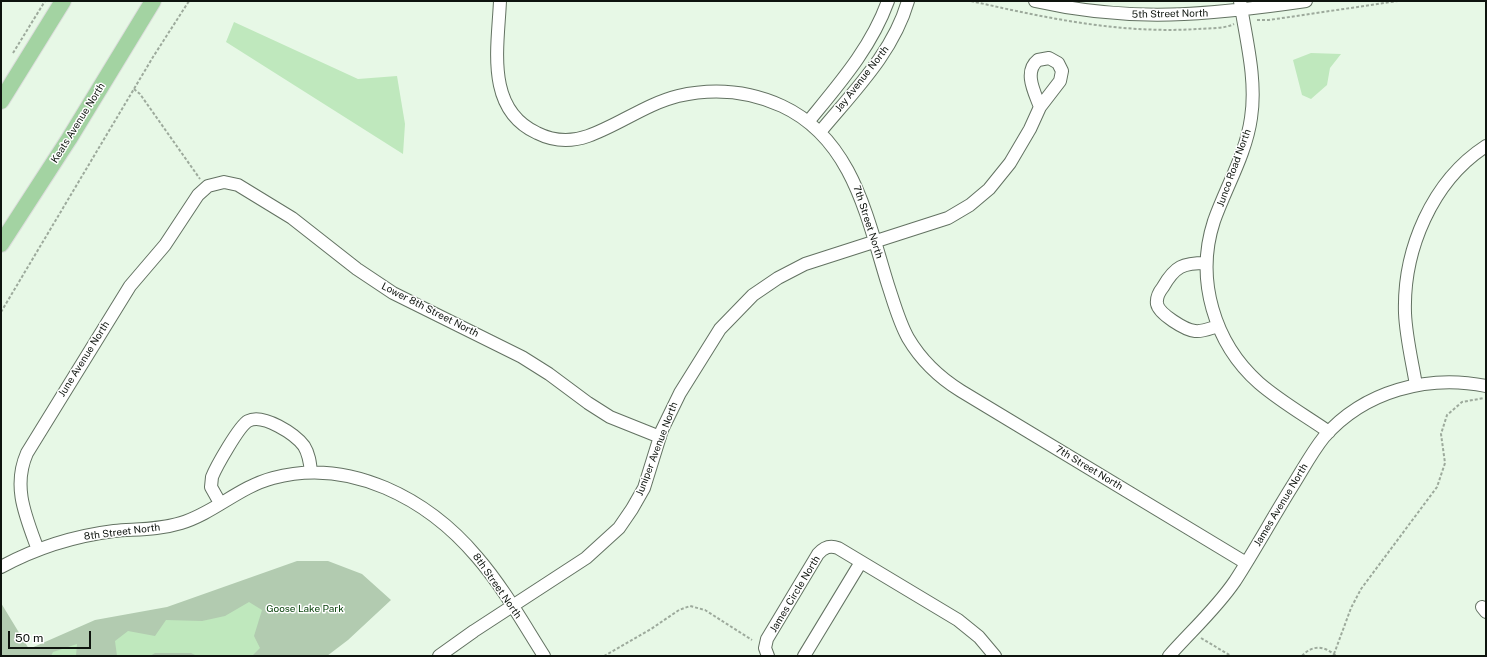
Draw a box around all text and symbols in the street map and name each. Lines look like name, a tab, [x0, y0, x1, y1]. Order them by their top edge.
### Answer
street label: 5th Street North	[1132, 7, 1208, 21]
street label: Jay Avenue North	[833, 44, 891, 114]
street label: Keats Avenue North	[49, 81, 107, 165]
street label: Junco Road North	[1214, 128, 1254, 208]
street label: 7th Street North	[851, 184, 885, 260]
street label: Lower 8th Street North	[379, 280, 481, 340]
street label: June Avenue North	[56, 319, 112, 399]
street label: Juniper Avenue North	[634, 400, 680, 498]
street label: 7th Street North	[1053, 443, 1125, 493]
street label: James Avenue North	[1252, 461, 1310, 549]
street label: 8th Street North	[83, 521, 161, 543]
street label: 8th Street North	[470, 551, 524, 621]
street label: James Circle North	[767, 554, 823, 634]
park label: Goose Lake Park	[266, 603, 344, 615]
scale bar	[10, 623, 93, 649]
text: 50 m	[15, 631, 43, 645]

